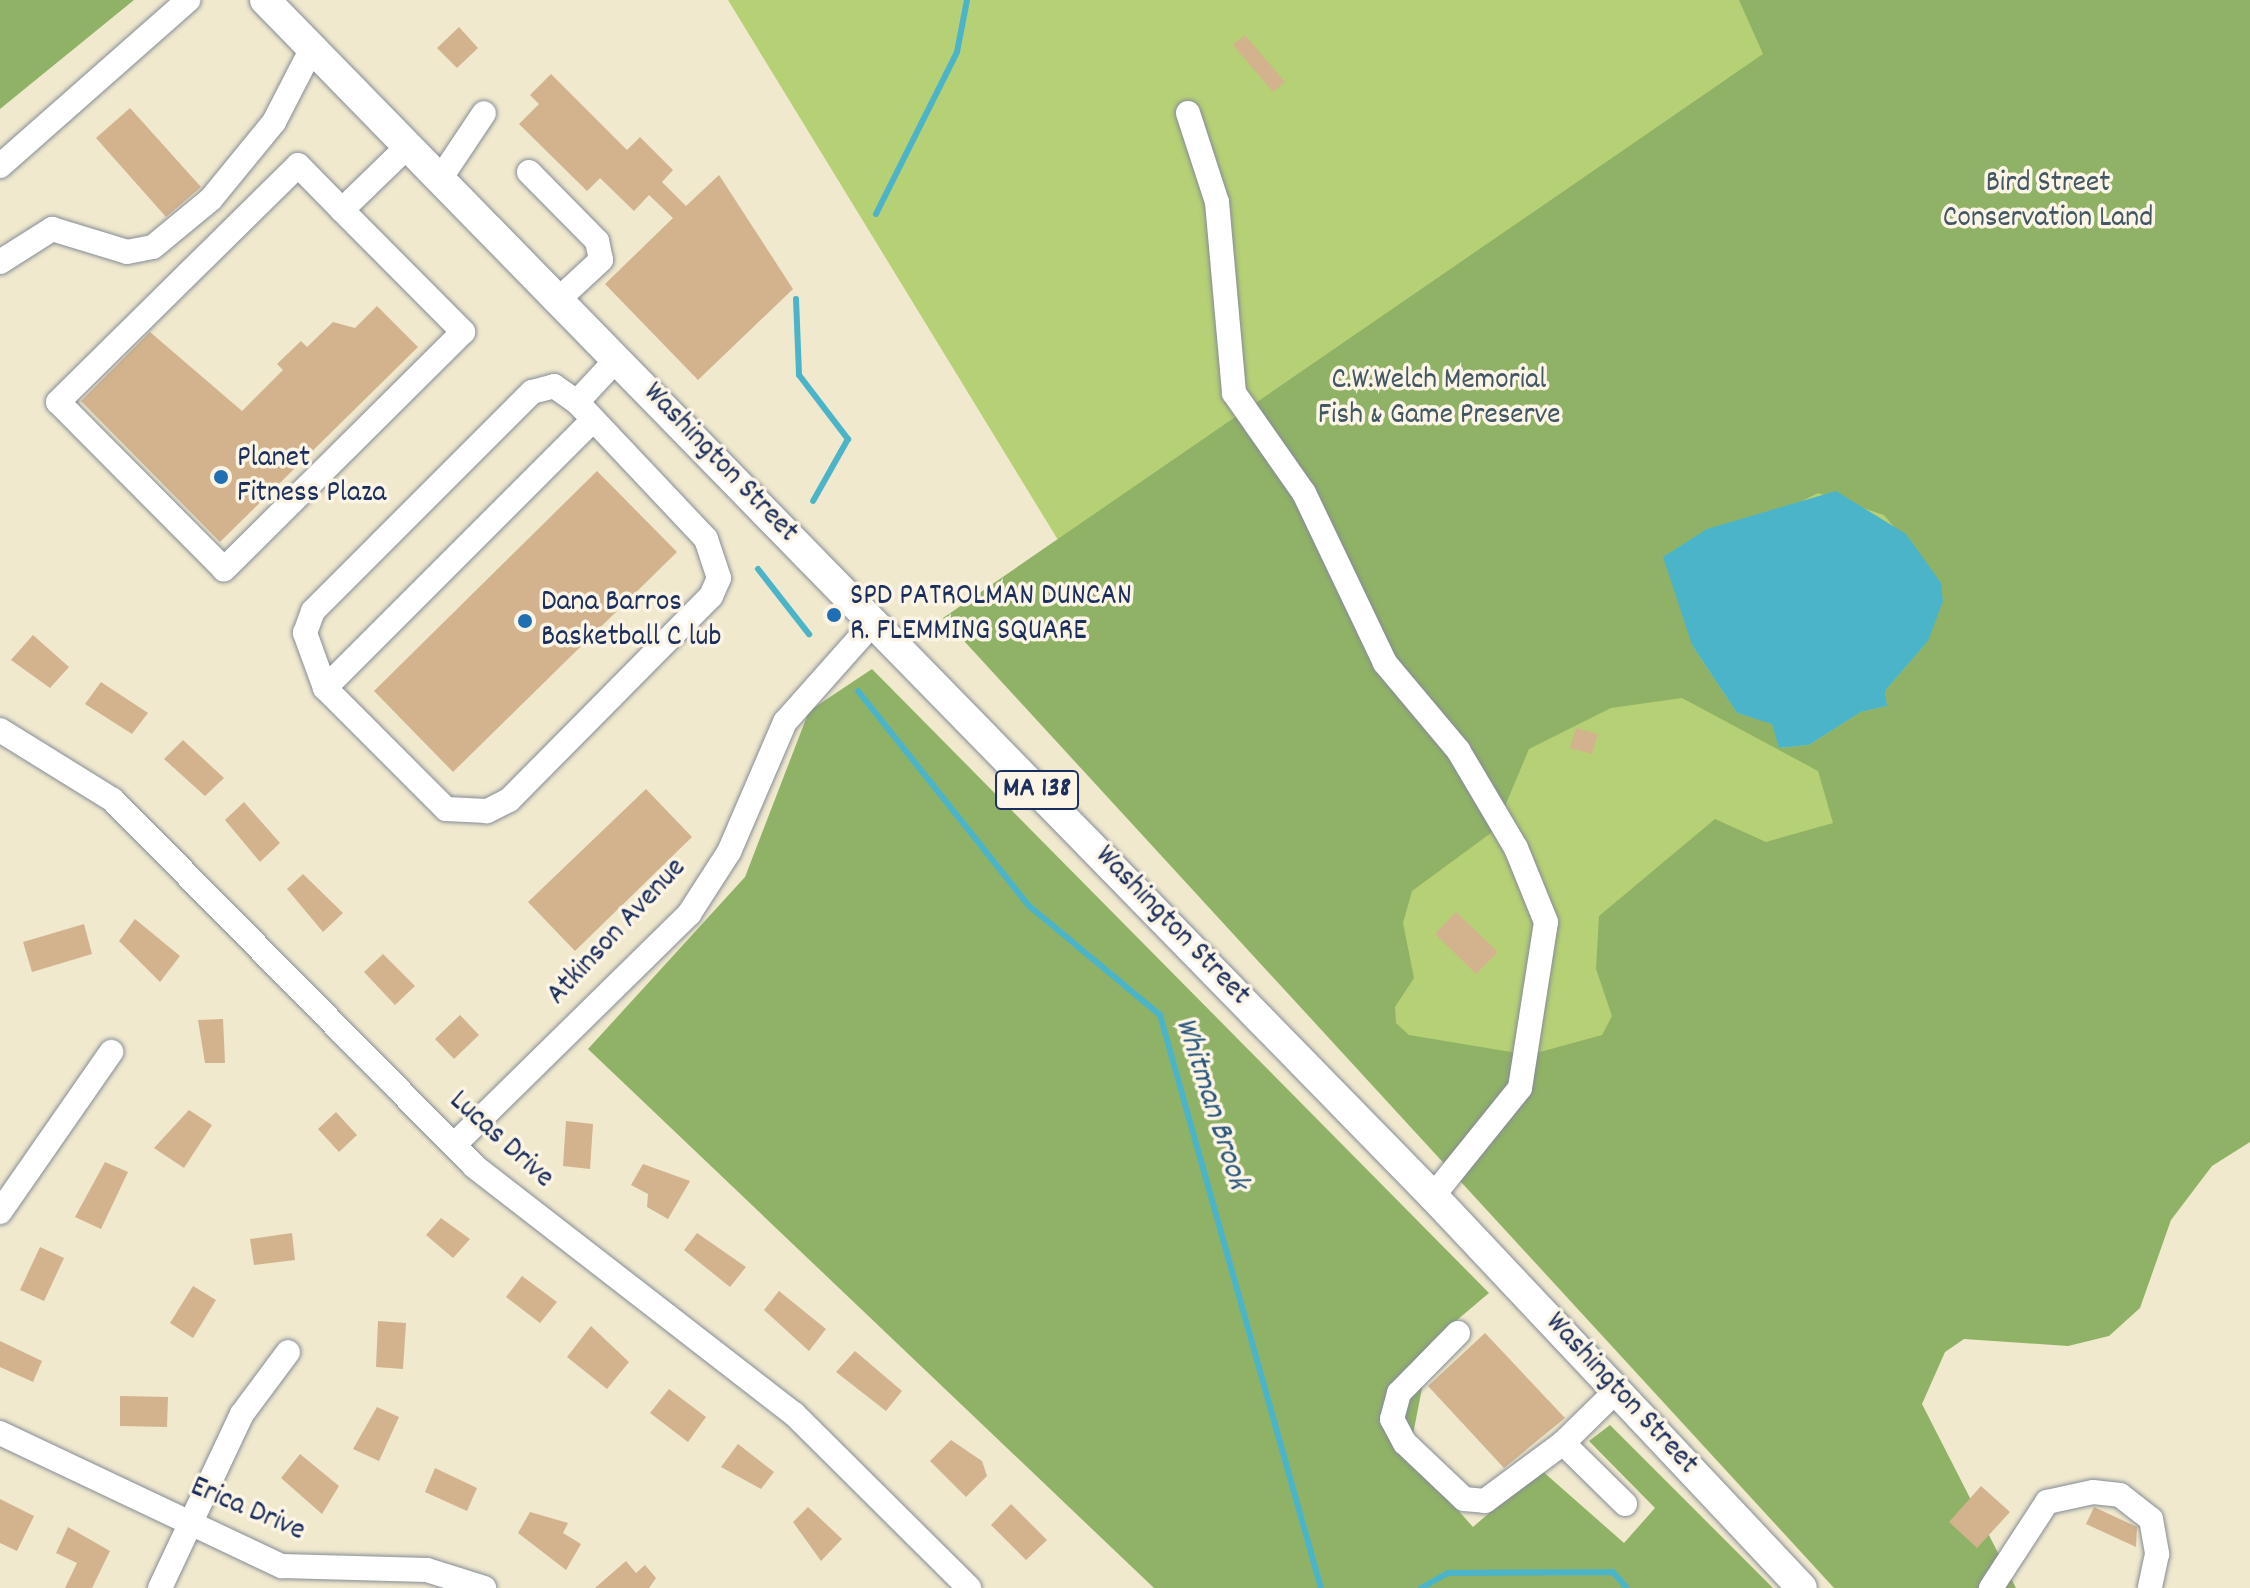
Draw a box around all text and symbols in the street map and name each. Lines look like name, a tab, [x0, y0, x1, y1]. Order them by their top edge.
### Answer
park label: Bird Street Conservation Land	[1943, 167, 2153, 238]
park label: C.W.Welch Memorial Fish & Game Preserve	[1318, 364, 1560, 434]
street label: Washington Street	[634, 377, 804, 551]
place label: Planet Fitness Plaza	[237, 442, 386, 512]
marker: Planet Fitness Plaza	[212, 468, 230, 486]
place label: SPD PATROLMAN DUNCAN R. FLEMMING SQUARE	[850, 580, 1132, 650]
place label: Dana Barros Basketball C lub	[541, 586, 721, 656]
marker: SPD PATROLMAN DUNCAN R. FLEMMING SQUARE	[825, 606, 843, 624]
marker: Dana Barros Basketball C lub	[516, 612, 534, 630]
road number: MA 138	[995, 766, 1079, 814]
street label: Washington Street	[1086, 840, 1256, 1014]
street label: Atkinson Avenue	[541, 852, 695, 1014]
water label: Whitman Brook	[1164, 1013, 1256, 1195]
street label: Lucas Drive	[440, 1085, 560, 1197]
street label: Washington Street	[1536, 1307, 1704, 1483]
street label: Erica Drive	[184, 1471, 310, 1551]

